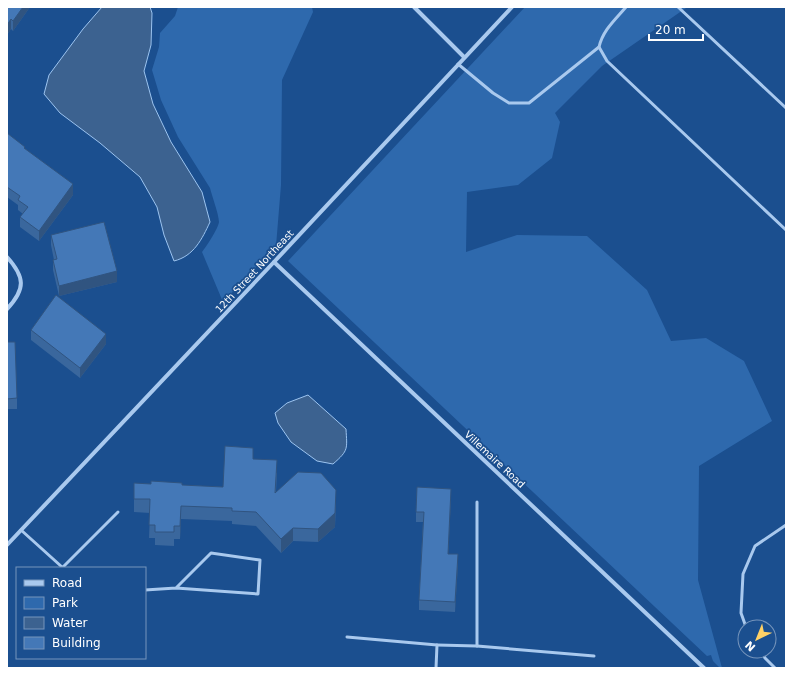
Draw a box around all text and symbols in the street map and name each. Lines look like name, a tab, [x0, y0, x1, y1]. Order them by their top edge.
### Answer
scale bar	[649, 16, 703, 42]
text: 20 m	[655, 23, 686, 37]
street label: 12th Street Northeast	[213, 228, 296, 315]
street label: Villemaire Road	[462, 429, 527, 490]
legend	[16, 567, 146, 659]
text: Road	[52, 576, 82, 590]
text: Park	[52, 596, 78, 610]
text: Water	[52, 616, 88, 630]
north arrow	[737, 619, 777, 659]
text: Building	[52, 636, 101, 650]
text: N	[743, 638, 758, 654]

